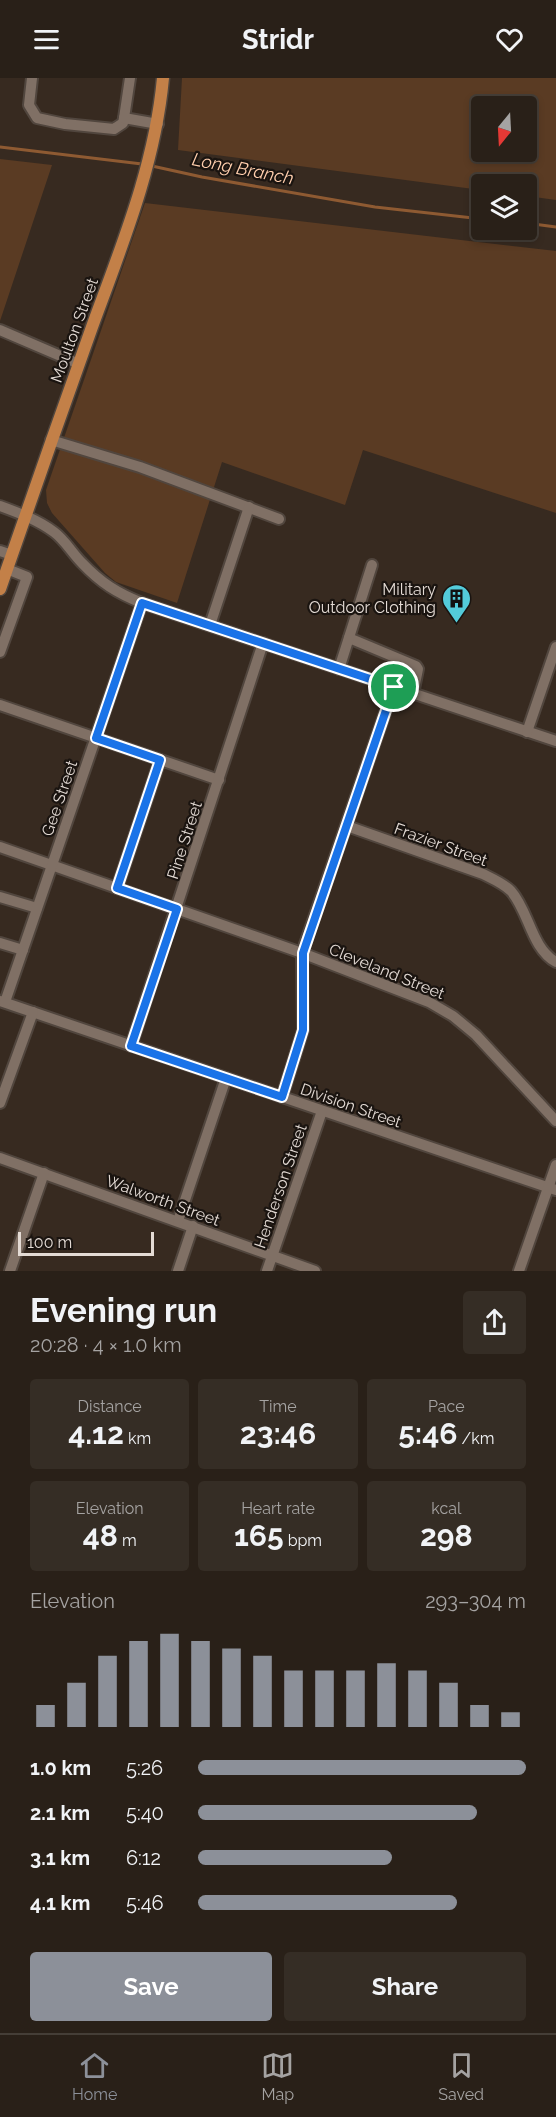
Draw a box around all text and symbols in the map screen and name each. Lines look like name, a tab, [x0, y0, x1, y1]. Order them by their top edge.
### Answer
icon: menu	[30, 23, 63, 56]
icon: heart	[493, 23, 526, 56]
text: Stridr	[242, 24, 314, 55]
north arrow	[471, 96, 537, 162]
map controls	[471, 96, 537, 240]
water label: Long Branch	[191, 148, 296, 189]
button: layers	[471, 174, 537, 240]
street label: Moulton Street	[47, 275, 102, 385]
place label: Military Outdoor Clothing	[309, 580, 436, 617]
building icon: Military Outdoor Clothing	[441, 582, 473, 624]
pin	[368, 661, 419, 712]
icon: arrive	[377, 670, 410, 703]
street label: Gee Street	[38, 757, 81, 838]
street label: Pine Street	[163, 798, 206, 881]
street label: Frazier Street	[392, 819, 491, 870]
street label: Cleveland Street	[326, 940, 448, 1004]
street label: Division Street	[298, 1079, 404, 1132]
street label: Henderson Street	[250, 1121, 311, 1251]
street label: Walworth Street	[103, 1171, 223, 1230]
scale bar	[18, 1229, 154, 1256]
text: 100 m	[27, 1233, 72, 1252]
text: Evening run	[30, 1291, 217, 1330]
button: share	[463, 1291, 526, 1354]
text: 20:28 · 4 × 1.0 km	[30, 1333, 182, 1357]
text: Distance	[78, 1397, 142, 1416]
text: Time	[259, 1397, 297, 1416]
text: Pace	[428, 1397, 465, 1416]
text: 4.12	[68, 1416, 124, 1451]
text: 23:46	[240, 1416, 316, 1451]
text: 5:46	[398, 1416, 458, 1451]
text: km	[124, 1429, 151, 1448]
text: /km	[458, 1429, 494, 1448]
text: Elevation	[76, 1499, 144, 1518]
text: Heart rate	[241, 1499, 315, 1518]
text: kcal	[431, 1499, 461, 1518]
text: 48	[83, 1518, 118, 1553]
text: 165	[234, 1518, 284, 1553]
text: 298	[420, 1518, 473, 1553]
text: m	[118, 1531, 137, 1550]
text: bpm	[284, 1531, 322, 1550]
text: Elevation	[30, 1589, 115, 1613]
text: 293–304 m	[425, 1589, 526, 1613]
text: 1.0 km	[30, 1756, 91, 1780]
text: 5:26	[126, 1756, 163, 1780]
text: 2.1 km	[30, 1801, 90, 1825]
text: 5:40	[126, 1801, 164, 1825]
text: 3.1 km	[30, 1846, 90, 1870]
text: 6:12	[126, 1846, 161, 1870]
text: 4.1 km	[30, 1891, 90, 1915]
text: 5:46	[126, 1891, 164, 1915]
button: Save	[30, 1952, 272, 2021]
button: Share	[284, 1952, 526, 2021]
tab: Home	[72, 2049, 117, 2104]
tab: Map	[261, 2049, 294, 2104]
tab: Saved	[438, 2049, 484, 2104]

